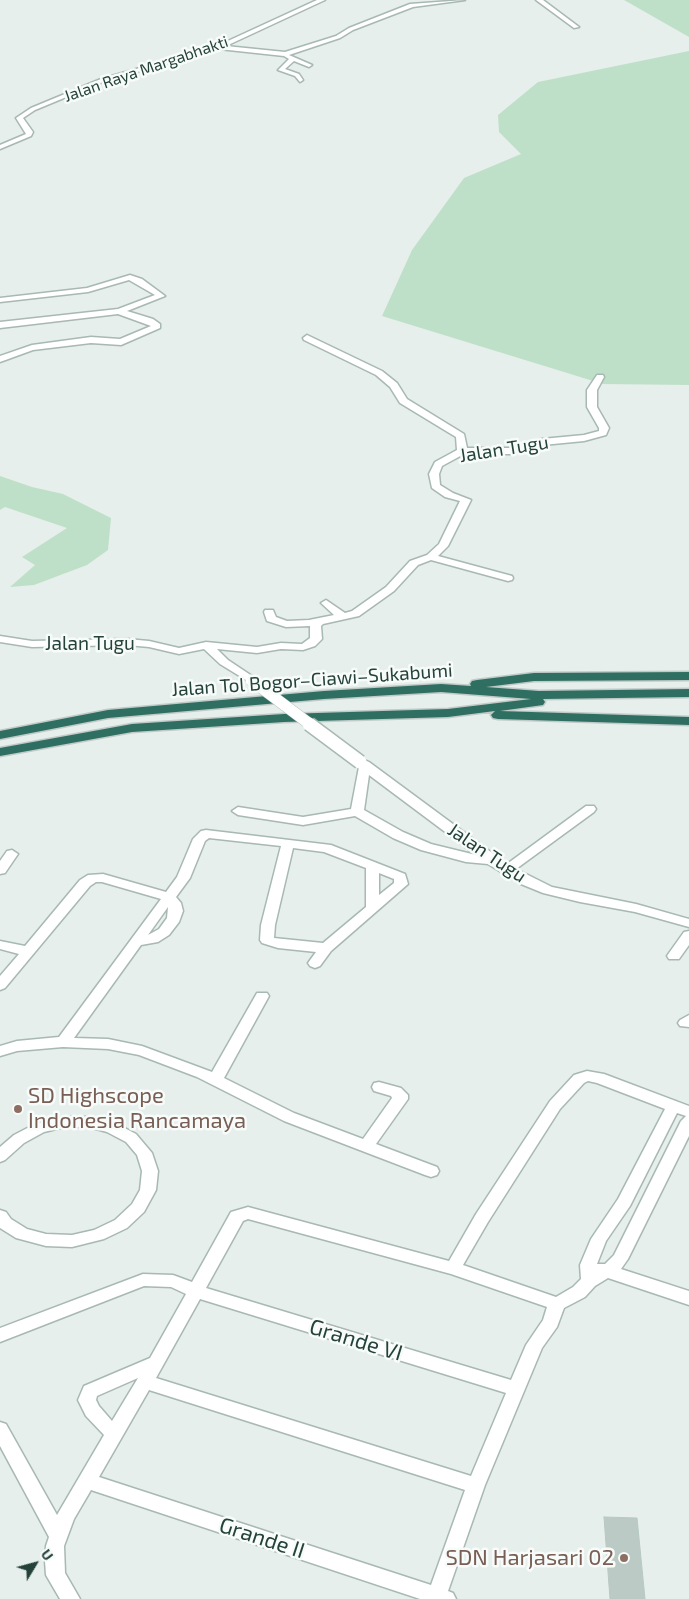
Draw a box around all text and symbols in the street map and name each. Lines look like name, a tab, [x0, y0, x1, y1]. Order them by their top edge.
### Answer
street label: Jalan Raya Margabhakti	[61, 32, 231, 106]
street label: Jalan Tugu	[458, 431, 550, 467]
street label: Jalan Tugu	[45, 633, 135, 655]
street label: Jalan Tol Bogor–Ciawi–Sukabumi	[171, 659, 453, 701]
street label: Jalan Tugu	[443, 818, 531, 888]
place label: SD Highscope Indonesia Rancamaya	[28, 1083, 246, 1134]
marker: SD Highscope Indonesia Rancamaya	[12, 1103, 24, 1115]
street label: Grande VI	[306, 1313, 406, 1367]
street label: Grande II	[216, 1512, 308, 1564]
north arrow	[10, 1539, 60, 1589]
place label: SDN Harjasari 02	[445, 1545, 614, 1571]
text: U	[38, 1546, 57, 1564]
marker: SDN Harjasari 02	[618, 1552, 630, 1564]

